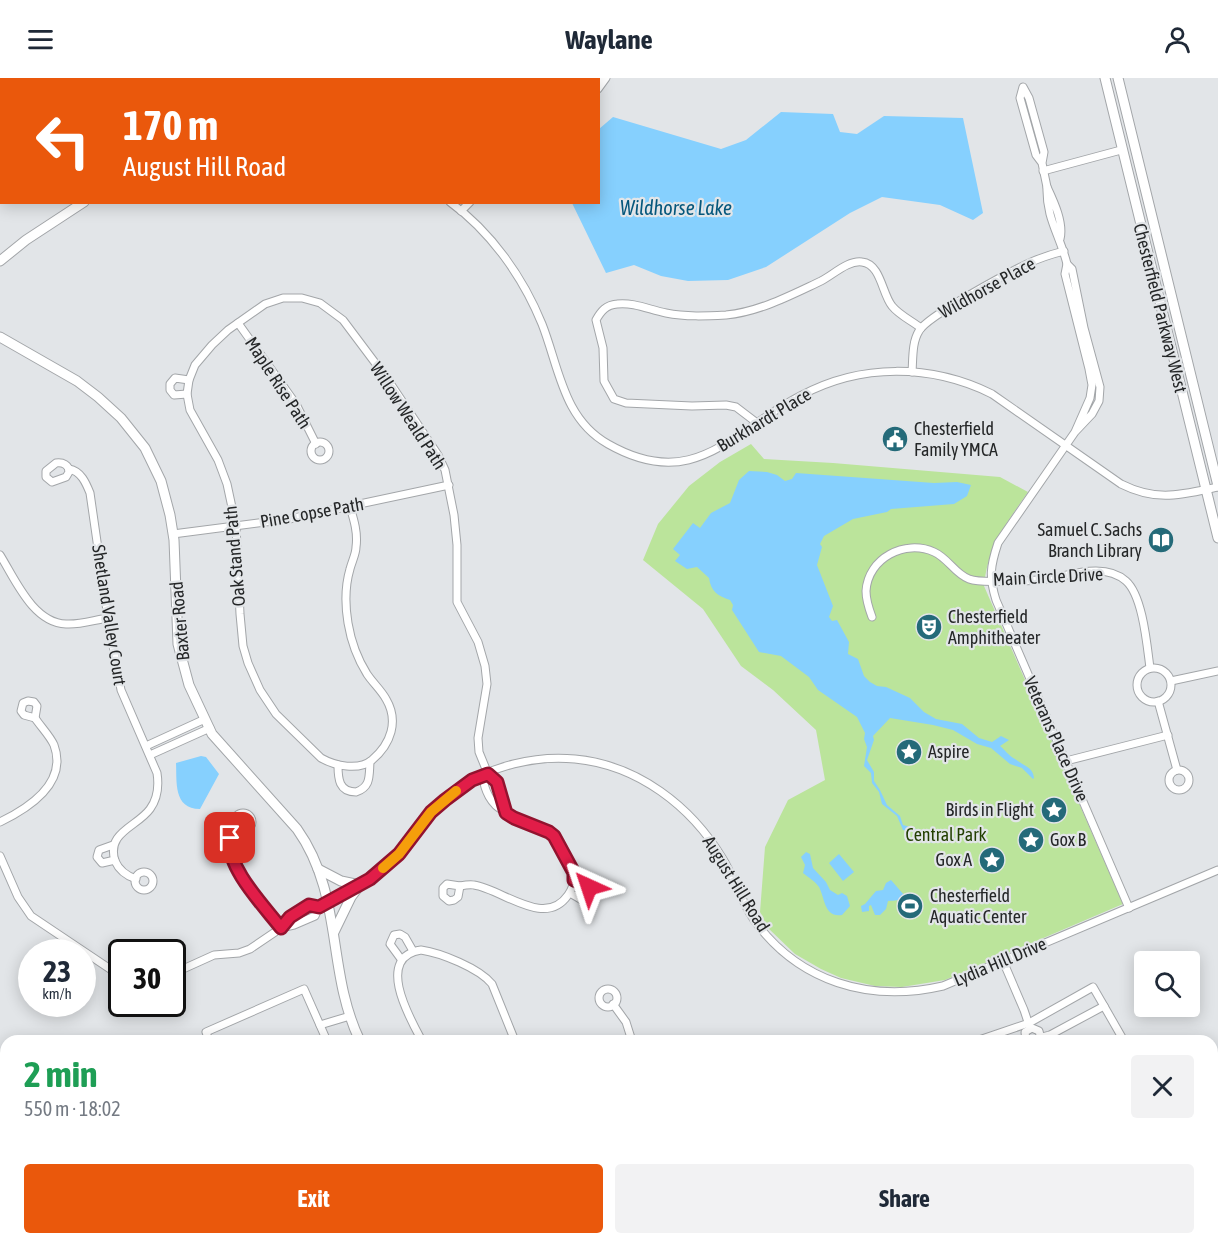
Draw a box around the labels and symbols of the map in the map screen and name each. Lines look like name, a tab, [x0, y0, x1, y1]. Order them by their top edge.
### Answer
water label: Wildhorse Lake	[620, 196, 732, 219]
street label: Chesterfield Parkway West	[1129, 221, 1192, 395]
street label: Wildhorse Place	[935, 253, 1038, 323]
street label: Maple Rise Path	[241, 333, 316, 433]
street label: Willow Weald Path	[366, 358, 451, 473]
street label: Burkhardt Place	[713, 383, 815, 456]
place label: Chesterfield Family YMCA	[914, 418, 998, 460]
public building icon: Chesterfield Family YMCA	[880, 424, 910, 454]
street label: Pine Copse Path	[258, 493, 365, 532]
street label: Oak Stand Path	[220, 505, 249, 607]
place label: Samuel C. Sachs Branch Library	[1038, 519, 1142, 561]
library icon: Samuel C. Sachs Branch Library	[1146, 525, 1176, 555]
street label: Shetland Valley Court	[88, 543, 131, 687]
street label: Main Circle Drive	[992, 563, 1104, 590]
street label: Baxter Road	[166, 581, 193, 662]
place label: Chesterfield Amphitheater	[948, 606, 1041, 648]
theatre icon: Chesterfield Amphitheater	[914, 612, 944, 642]
street label: Veterans Place Drive	[1019, 673, 1093, 805]
place icon: Aspire	[894, 737, 924, 767]
place label: Aspire	[928, 741, 969, 762]
place icon: Birds in Flight	[1039, 795, 1069, 825]
place label: Birds in Flight	[946, 799, 1034, 820]
pin	[204, 812, 255, 863]
park label: Central Park	[906, 824, 986, 845]
place icon: Gox B	[1016, 825, 1046, 855]
place label: Gox B	[1050, 829, 1087, 850]
street label: August Hill Road	[699, 832, 774, 935]
place icon: Gox A	[977, 845, 1007, 875]
place label: Gox A	[936, 849, 972, 870]
position arrow	[557, 855, 621, 919]
place label: Chesterfield Aquatic Center	[930, 885, 1027, 927]
sports icon: Chesterfield Aquatic Center	[895, 891, 925, 921]
street label: Lydia Hill Drive	[950, 933, 1049, 990]
speed limit sign: 30	[108, 939, 186, 1017]

